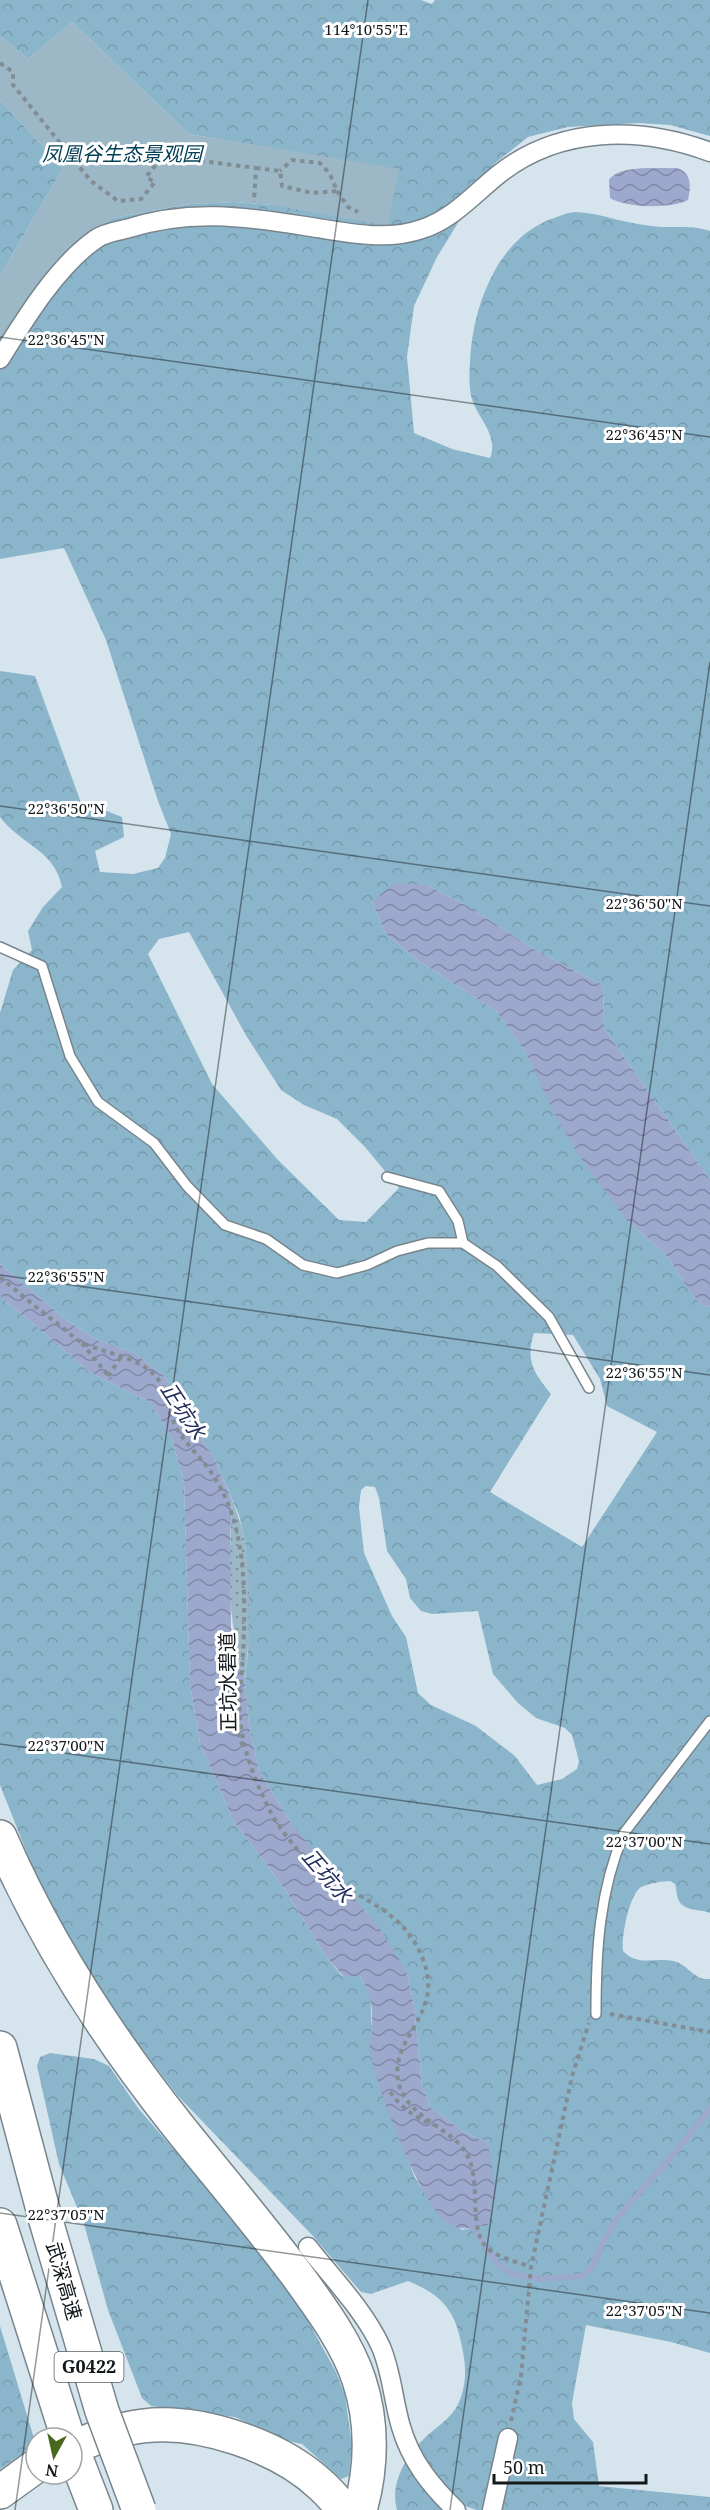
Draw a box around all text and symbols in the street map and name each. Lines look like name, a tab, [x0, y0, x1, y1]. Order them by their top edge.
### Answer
text: 114°10'55"E	[324, 19, 408, 39]
park label: 凤凰谷生态景观园	[42, 140, 205, 167]
text: 22°36'45"N	[27, 329, 105, 349]
text: 22°36'45"N	[605, 424, 683, 444]
text: 22°36'50"N	[27, 798, 105, 818]
text: 22°36'50"N	[605, 893, 683, 913]
text: 22°36'55"N	[27, 1266, 105, 1286]
text: 22°36'55"N	[605, 1362, 683, 1382]
water label: 正坑水	[155, 1376, 213, 1445]
street label: 正坑水碧道	[213, 1632, 242, 1732]
text: 22°37'00"N	[27, 1735, 105, 1755]
text: 22°37'00"N	[605, 1831, 683, 1851]
water label: 正坑水	[297, 1842, 360, 1909]
text: 22°37'05"N	[27, 2204, 105, 2224]
street label: 武深高速	[40, 2239, 88, 2323]
text: 22°37'05"N	[605, 2300, 683, 2320]
road number: G0422	[54, 2352, 124, 2382]
north arrow	[24, 2426, 84, 2486]
scale bar	[494, 2447, 646, 2485]
text: 50 m	[503, 2455, 545, 2479]
text: N	[44, 2459, 60, 2483]

